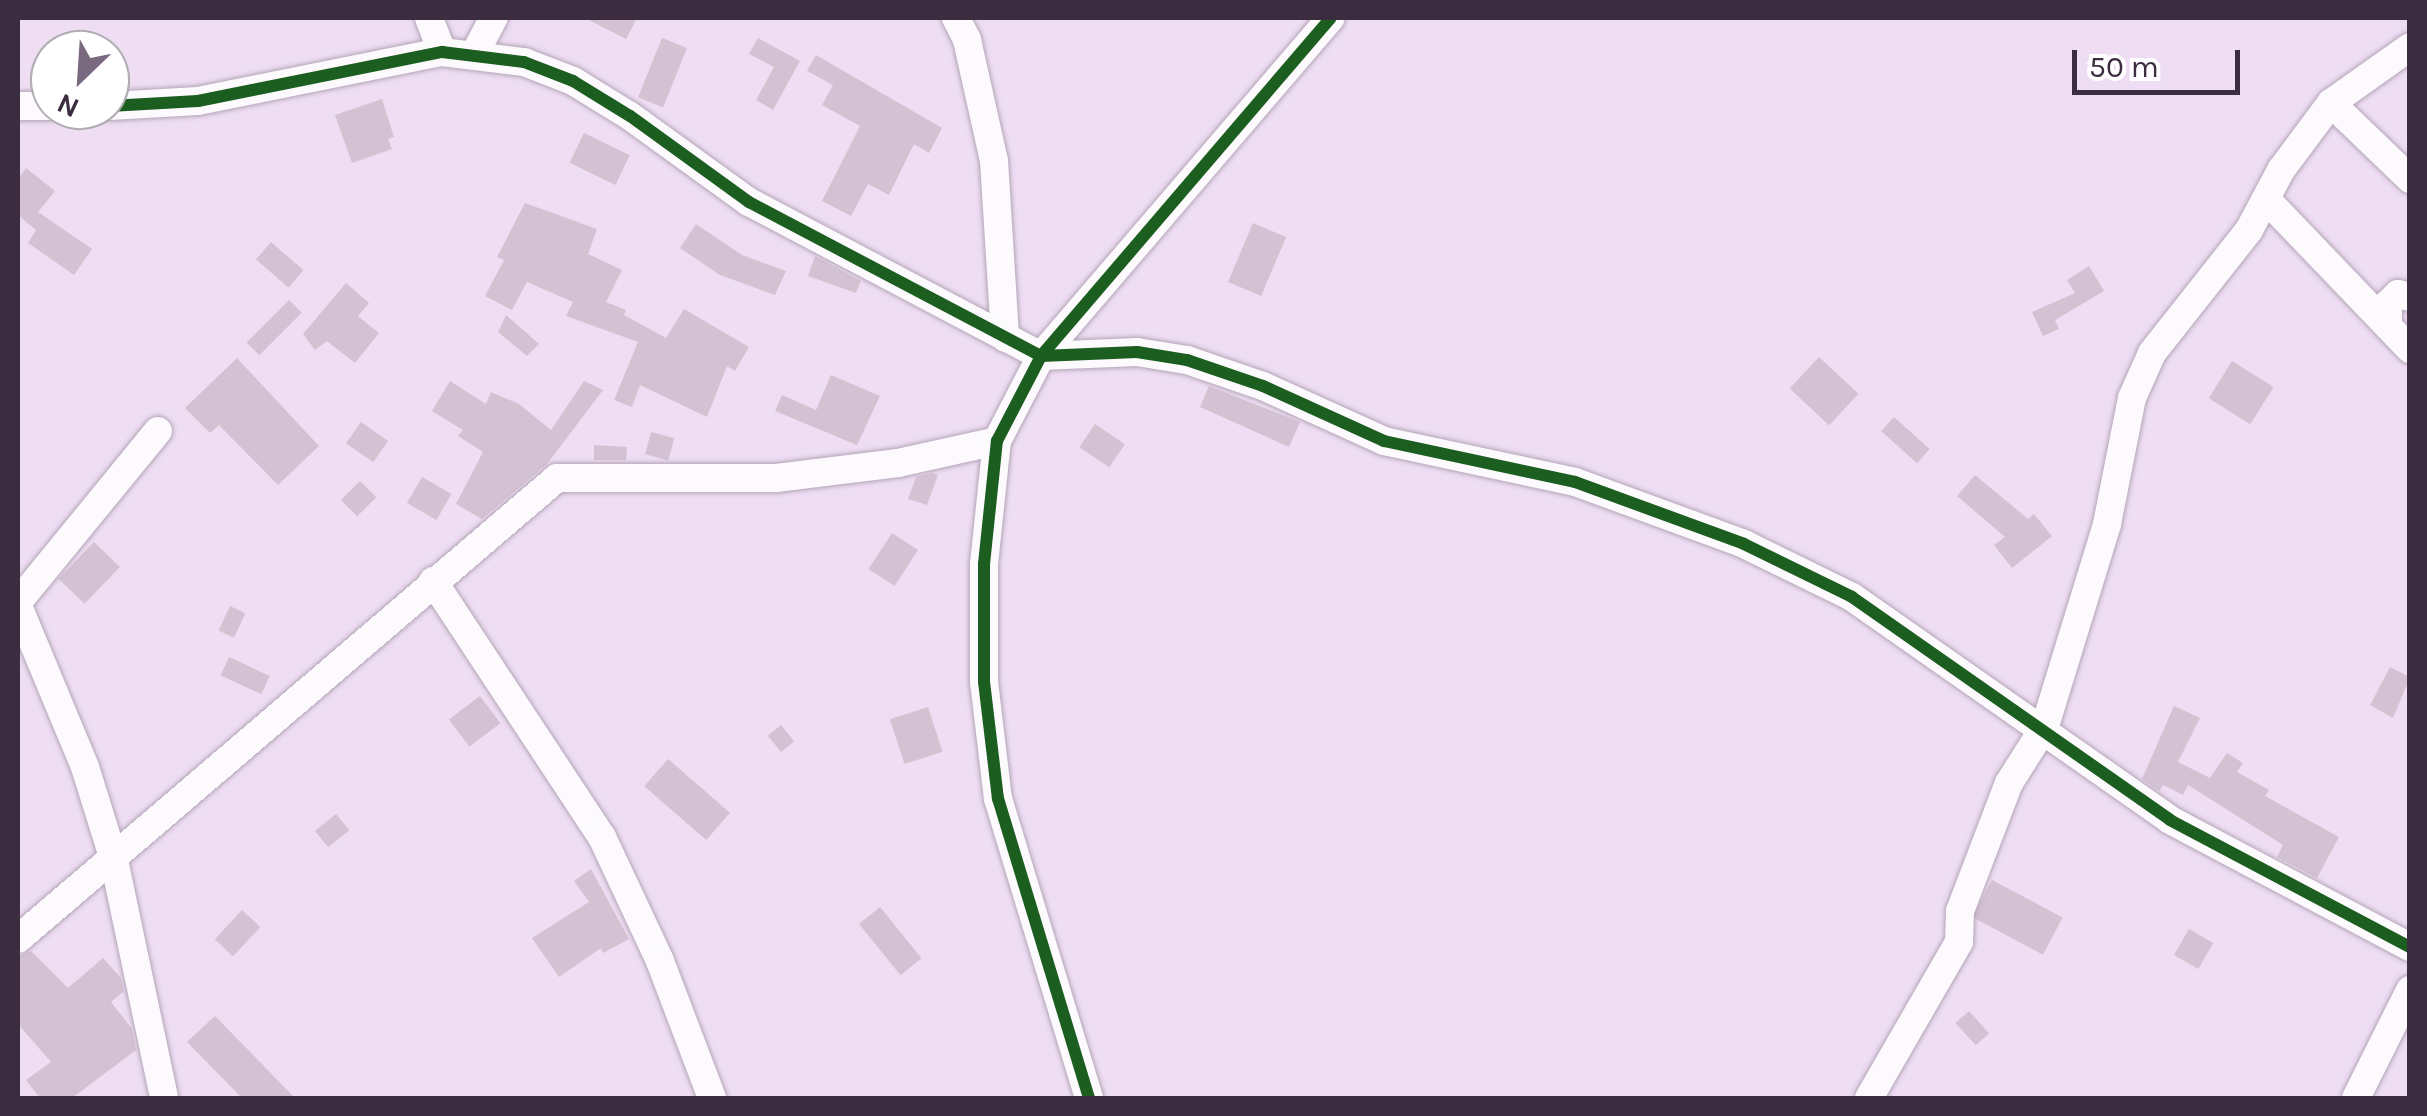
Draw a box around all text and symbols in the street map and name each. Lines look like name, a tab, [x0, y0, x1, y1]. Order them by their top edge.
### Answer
north arrow	[30, 30, 130, 130]
scale bar	[2077, 30, 2244, 92]
text: 50 m	[2089, 49, 2159, 85]
text: N	[52, 87, 84, 125]

